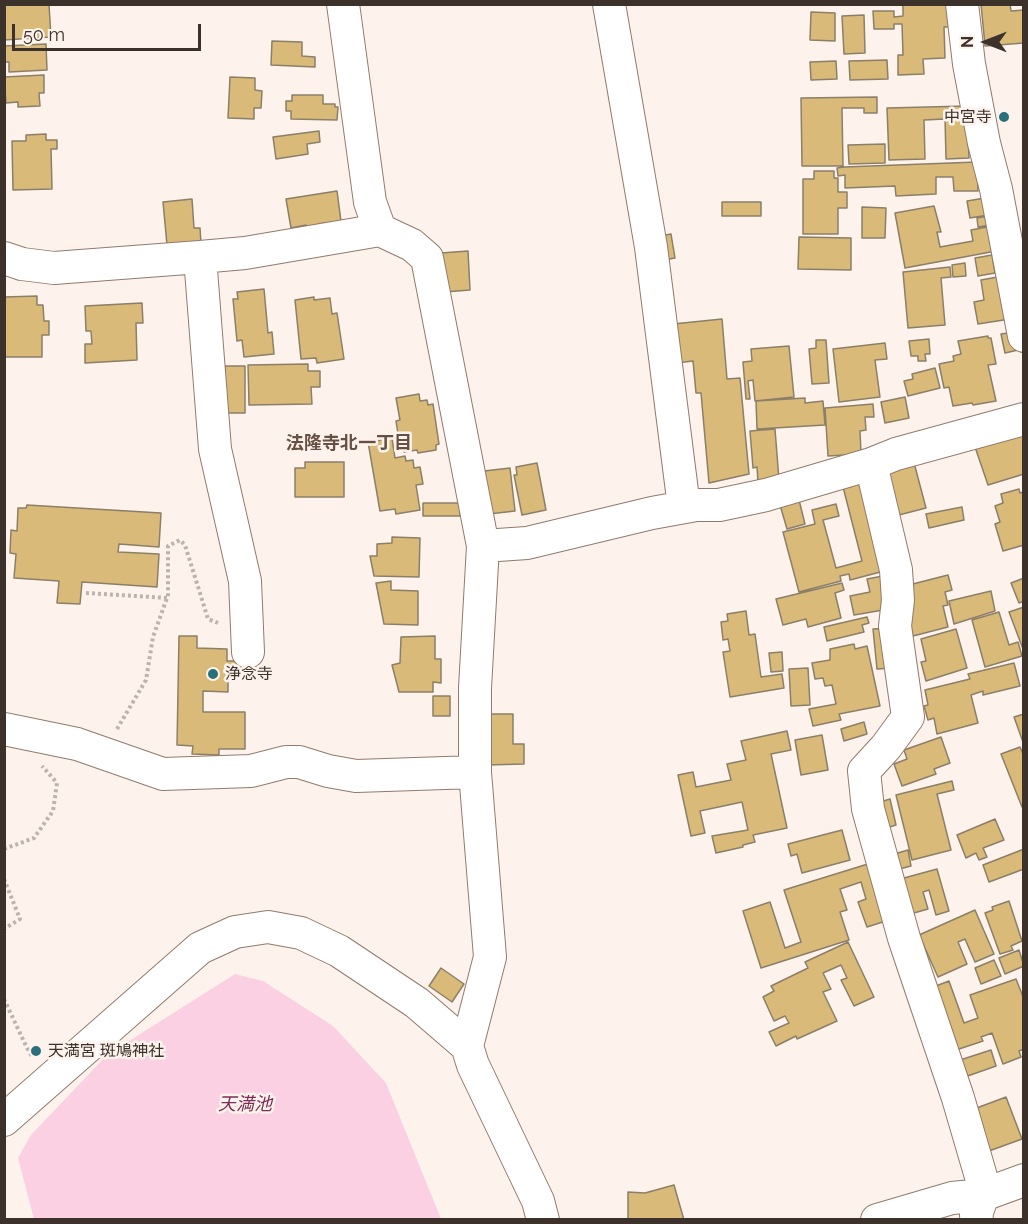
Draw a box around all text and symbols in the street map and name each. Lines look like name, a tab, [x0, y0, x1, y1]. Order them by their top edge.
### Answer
scale bar	[15, 12, 204, 50]
north arrow	[956, 12, 1016, 72]
text: 50 m	[23, 24, 65, 45]
text: N	[958, 36, 977, 48]
place label: 中宮寺	[944, 107, 992, 127]
marker: 中宮寺	[997, 110, 1011, 124]
district label: 法隆寺北一丁目	[286, 433, 412, 455]
place label: 浄念寺	[225, 664, 273, 684]
marker: 浄念寺	[206, 667, 220, 681]
place label: 天満宮 斑鳩神社	[48, 1041, 164, 1061]
marker: 天満宮 斑鳩神社	[29, 1044, 43, 1058]
water label: 天満池	[218, 1094, 272, 1116]

